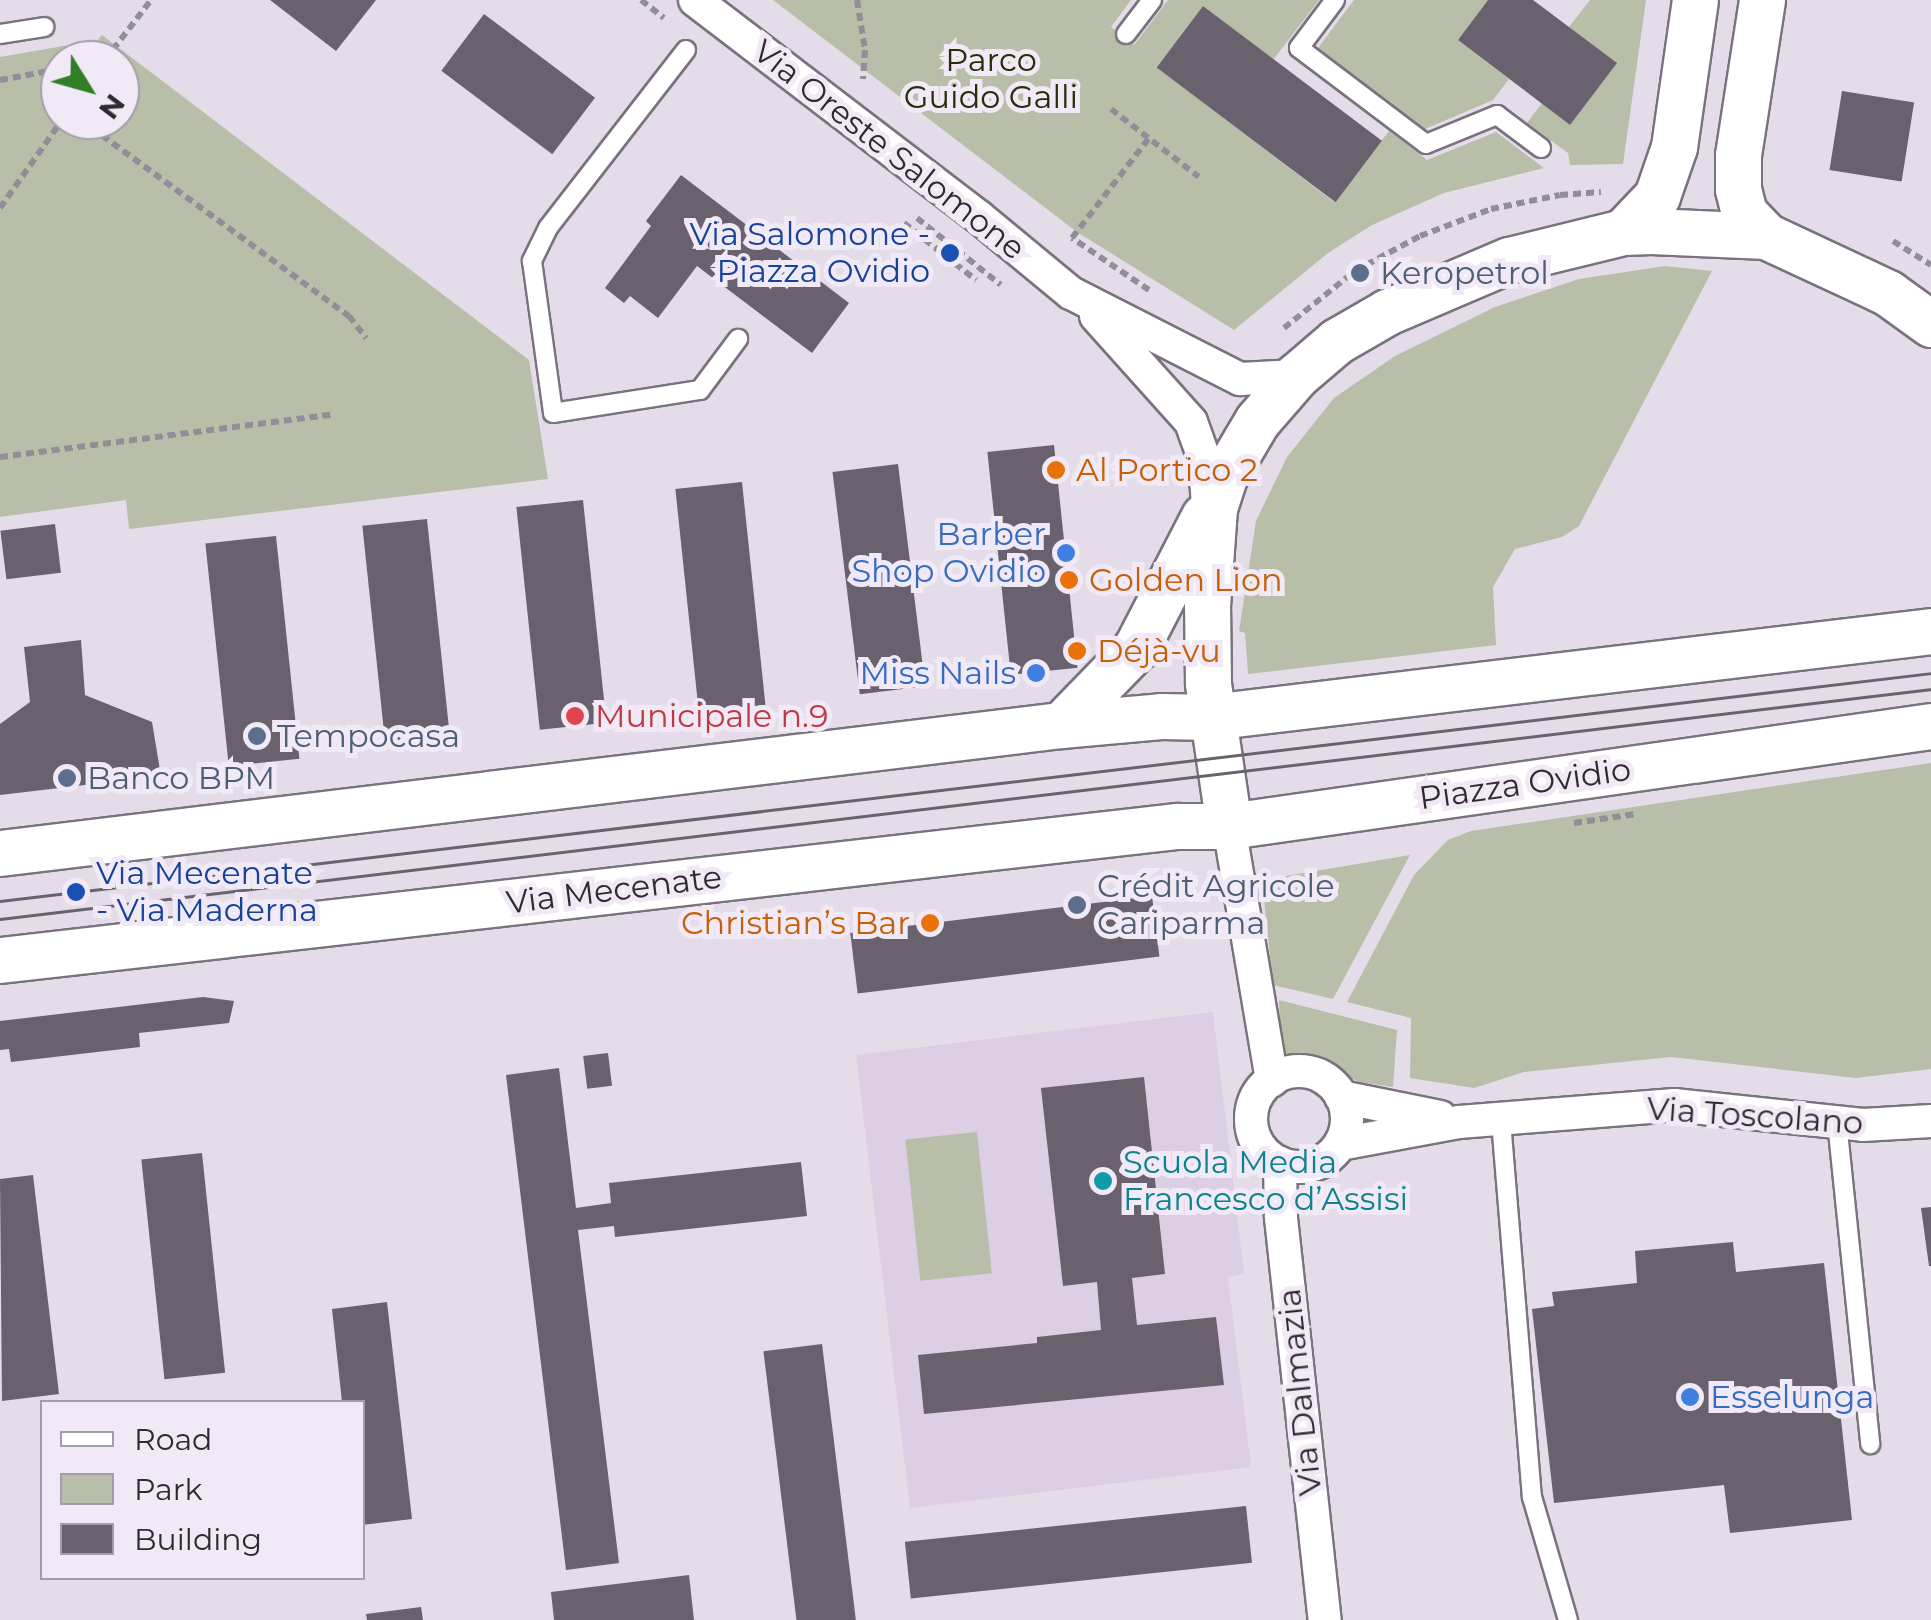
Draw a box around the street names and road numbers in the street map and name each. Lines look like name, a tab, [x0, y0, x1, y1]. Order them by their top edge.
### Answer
street label: Via Oreste Salomone	[746, 32, 1032, 268]
street label: Piazza Ovidio	[1417, 750, 1633, 818]
street label: Via Mecenate	[504, 858, 724, 922]
street label: Via Toscolano	[1645, 1089, 1865, 1143]
street label: Via Dalmazia	[1270, 1286, 1330, 1498]

